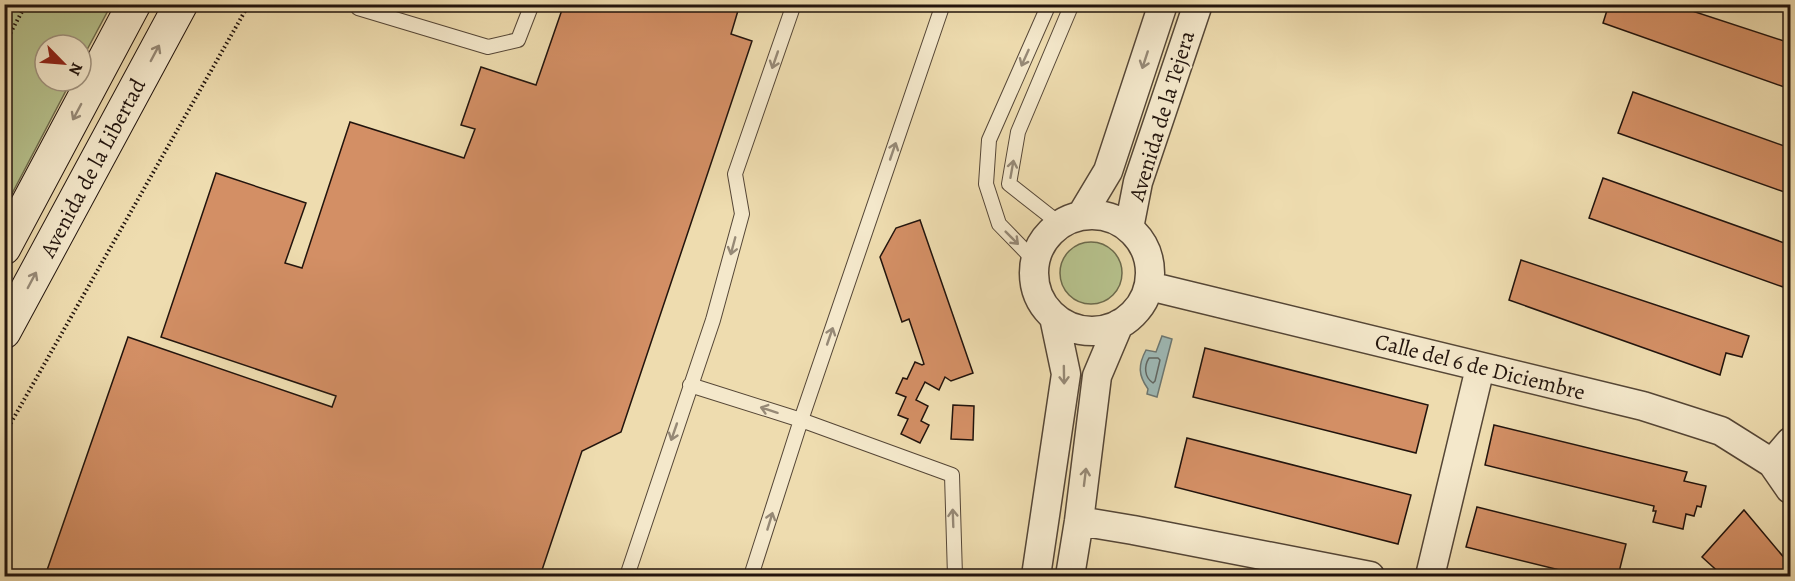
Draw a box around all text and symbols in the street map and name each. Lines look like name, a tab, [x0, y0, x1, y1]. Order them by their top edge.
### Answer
street label: Avenida de la Tejera	[1122, 26, 1202, 206]
north arrow	[33, 33, 93, 93]
one-way arrow	[150, 45, 161, 63]
one-way arrow	[1019, 49, 1030, 67]
one-way arrow	[768, 50, 779, 69]
one-way arrow	[1138, 50, 1149, 69]
text: N	[63, 59, 88, 79]
street label: Avenida de la Libertad	[33, 73, 153, 264]
one-way arrow	[71, 103, 83, 120]
one-way arrow	[889, 142, 900, 161]
one-way arrow	[1007, 160, 1018, 180]
one-way arrow	[1005, 231, 1020, 246]
one-way arrow	[727, 237, 738, 256]
one-way arrow	[27, 272, 38, 290]
street label: Calle del 6 de Diciembre	[1372, 326, 1588, 408]
one-way arrow	[826, 327, 837, 346]
one-way arrow	[1059, 364, 1070, 384]
one-way arrow	[760, 404, 779, 415]
one-way arrow	[668, 422, 679, 441]
one-way arrow	[1079, 468, 1090, 488]
one-way arrow	[948, 509, 959, 529]
one-way arrow	[765, 512, 776, 531]

